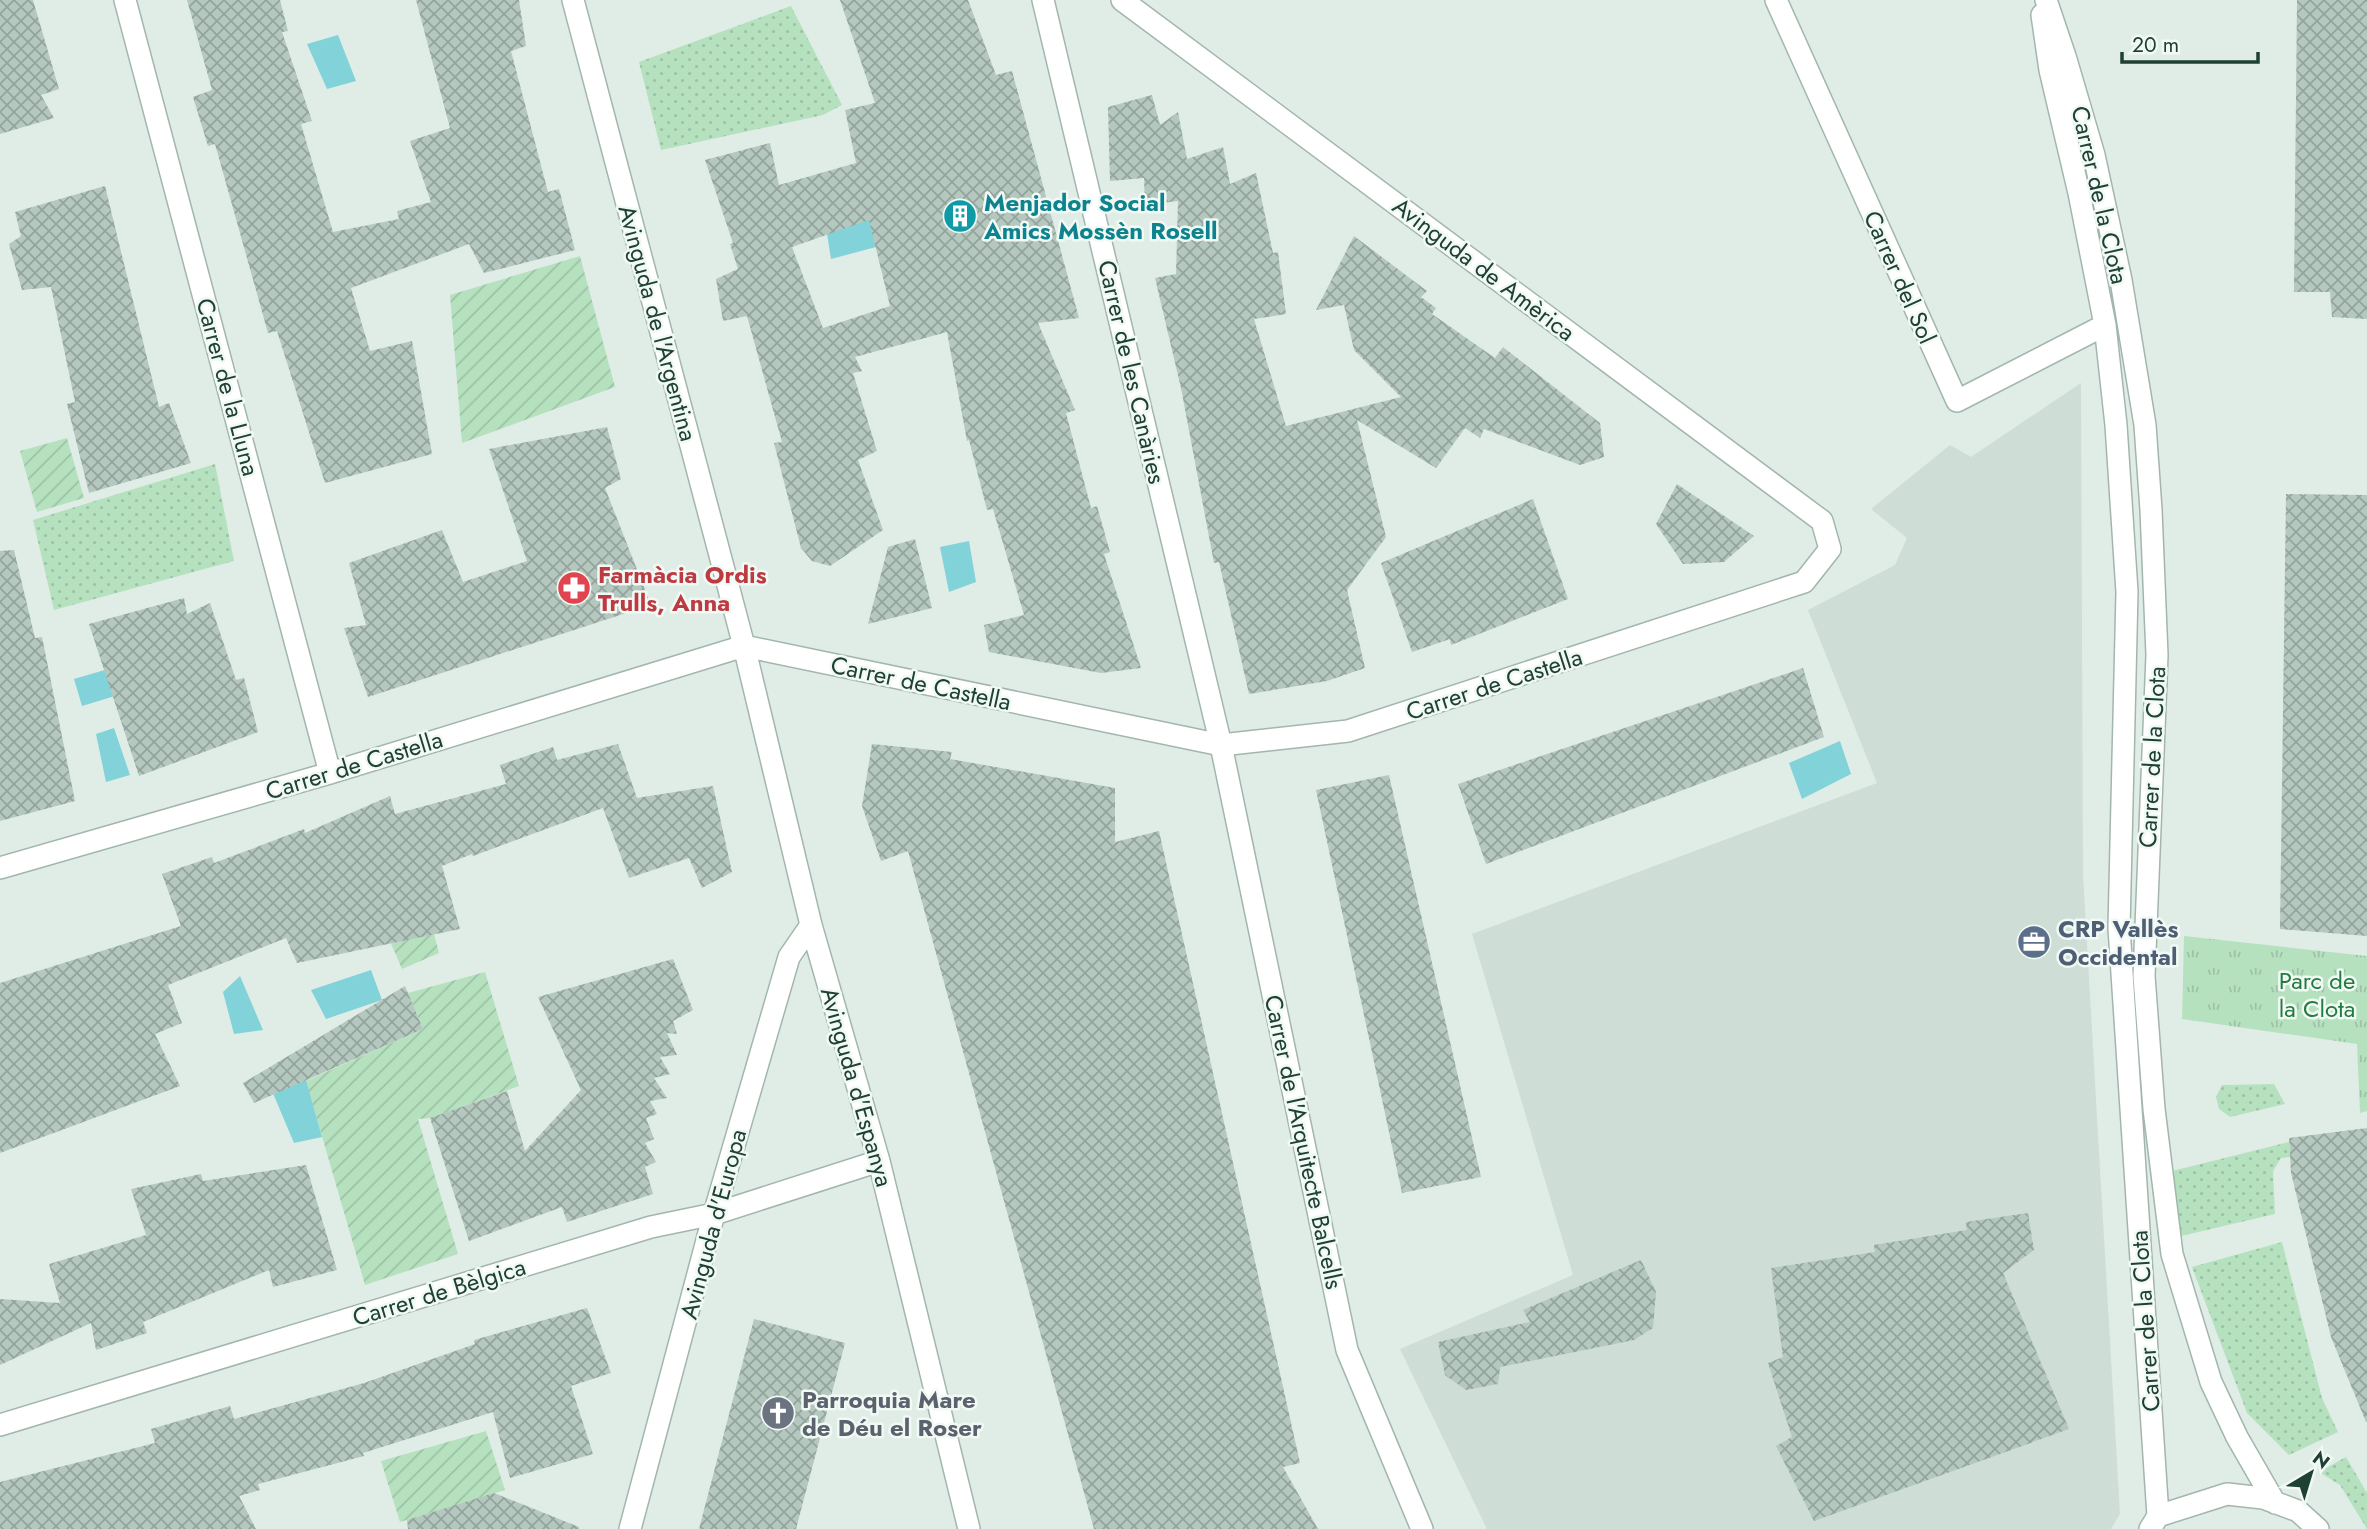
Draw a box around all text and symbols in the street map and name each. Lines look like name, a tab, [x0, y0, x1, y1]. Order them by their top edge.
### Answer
scale bar	[2122, 21, 2258, 65]
text: 20 m	[2132, 30, 2179, 60]
street label: Carrer de la Clota	[2063, 103, 2137, 287]
place label: Menjador Social Amics Mossèn Rosell	[983, 185, 1217, 248]
street label: Avinguda de Amèrica	[1385, 189, 1583, 349]
building icon: Menjador Social Amics Mossèn Rosell	[941, 197, 979, 235]
street label: Avinguda de l'Argentina	[610, 201, 706, 445]
street label: Carrer del Sol	[1855, 205, 1945, 349]
street label: Carrer de les Canàries	[1089, 257, 1175, 487]
street label: Carrer de la Lluna	[187, 294, 269, 480]
place label: Farmàcia Ordis Trulls, Anna	[598, 557, 767, 620]
pharmacy icon: Farmàcia Ordis Trulls, Anna	[555, 569, 593, 607]
street label: Carrer de Castella	[1401, 639, 1587, 729]
street label: Carrer de Castella	[828, 647, 1014, 719]
street label: Carrer de la Clota	[2130, 665, 2174, 849]
street label: Carrer de Castella	[261, 721, 447, 809]
place label: CRP Vallès Occidental	[2058, 911, 2178, 974]
office icon: CRP Vallès Occidental	[2015, 923, 2053, 961]
park label: Parc de la Clota	[2279, 963, 2355, 1026]
street label: Avinguda d'Espanya	[812, 983, 902, 1191]
street label: Carrer de l'Arquitecte Balcells	[1256, 992, 1352, 1292]
street label: Avinguda d'Europa	[671, 1125, 755, 1323]
street label: Carrer de la Clota	[2121, 1229, 2169, 1413]
street label: Carrer de Bèlgica	[348, 1249, 530, 1335]
place label: Parroquia Mare de Déu el Roser	[802, 1382, 982, 1445]
church icon: Parroquia Mare de Déu el Roser	[759, 1394, 797, 1432]
north arrow	[2276, 1438, 2346, 1508]
text: N	[2307, 1445, 2335, 1475]

